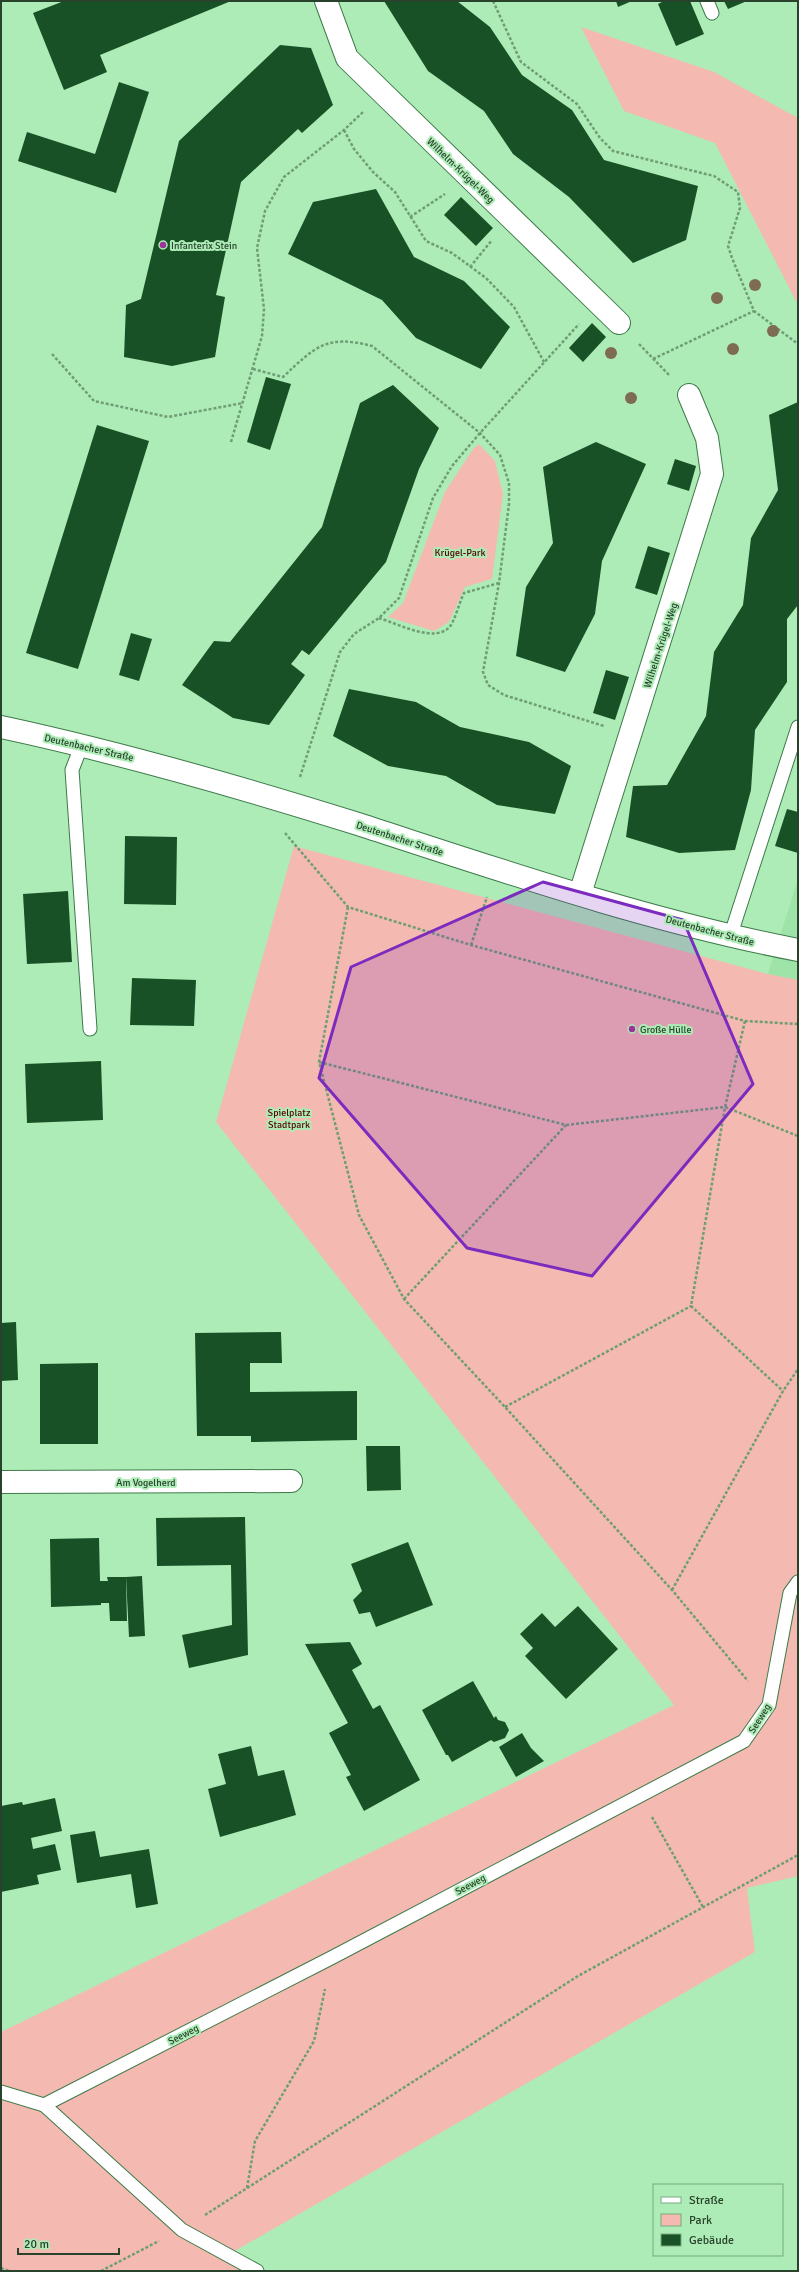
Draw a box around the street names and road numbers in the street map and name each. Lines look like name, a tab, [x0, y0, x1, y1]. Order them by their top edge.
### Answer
street label: Wilhelm-Krügel-Weg	[424, 135, 497, 206]
street label: Wilhelm-Krügel-Weg	[641, 601, 680, 690]
street label: Deutenbacher Straße	[43, 732, 135, 764]
street label: Deutenbacher Straße	[354, 819, 445, 859]
street label: Deutenbacher Straße	[664, 913, 755, 949]
street label: Am Vogelherd	[116, 1477, 176, 1489]
street label: Seeweg	[746, 1701, 774, 1736]
street label: Seeweg	[453, 1872, 488, 1898]
street label: Seeweg	[166, 2022, 201, 2048]

